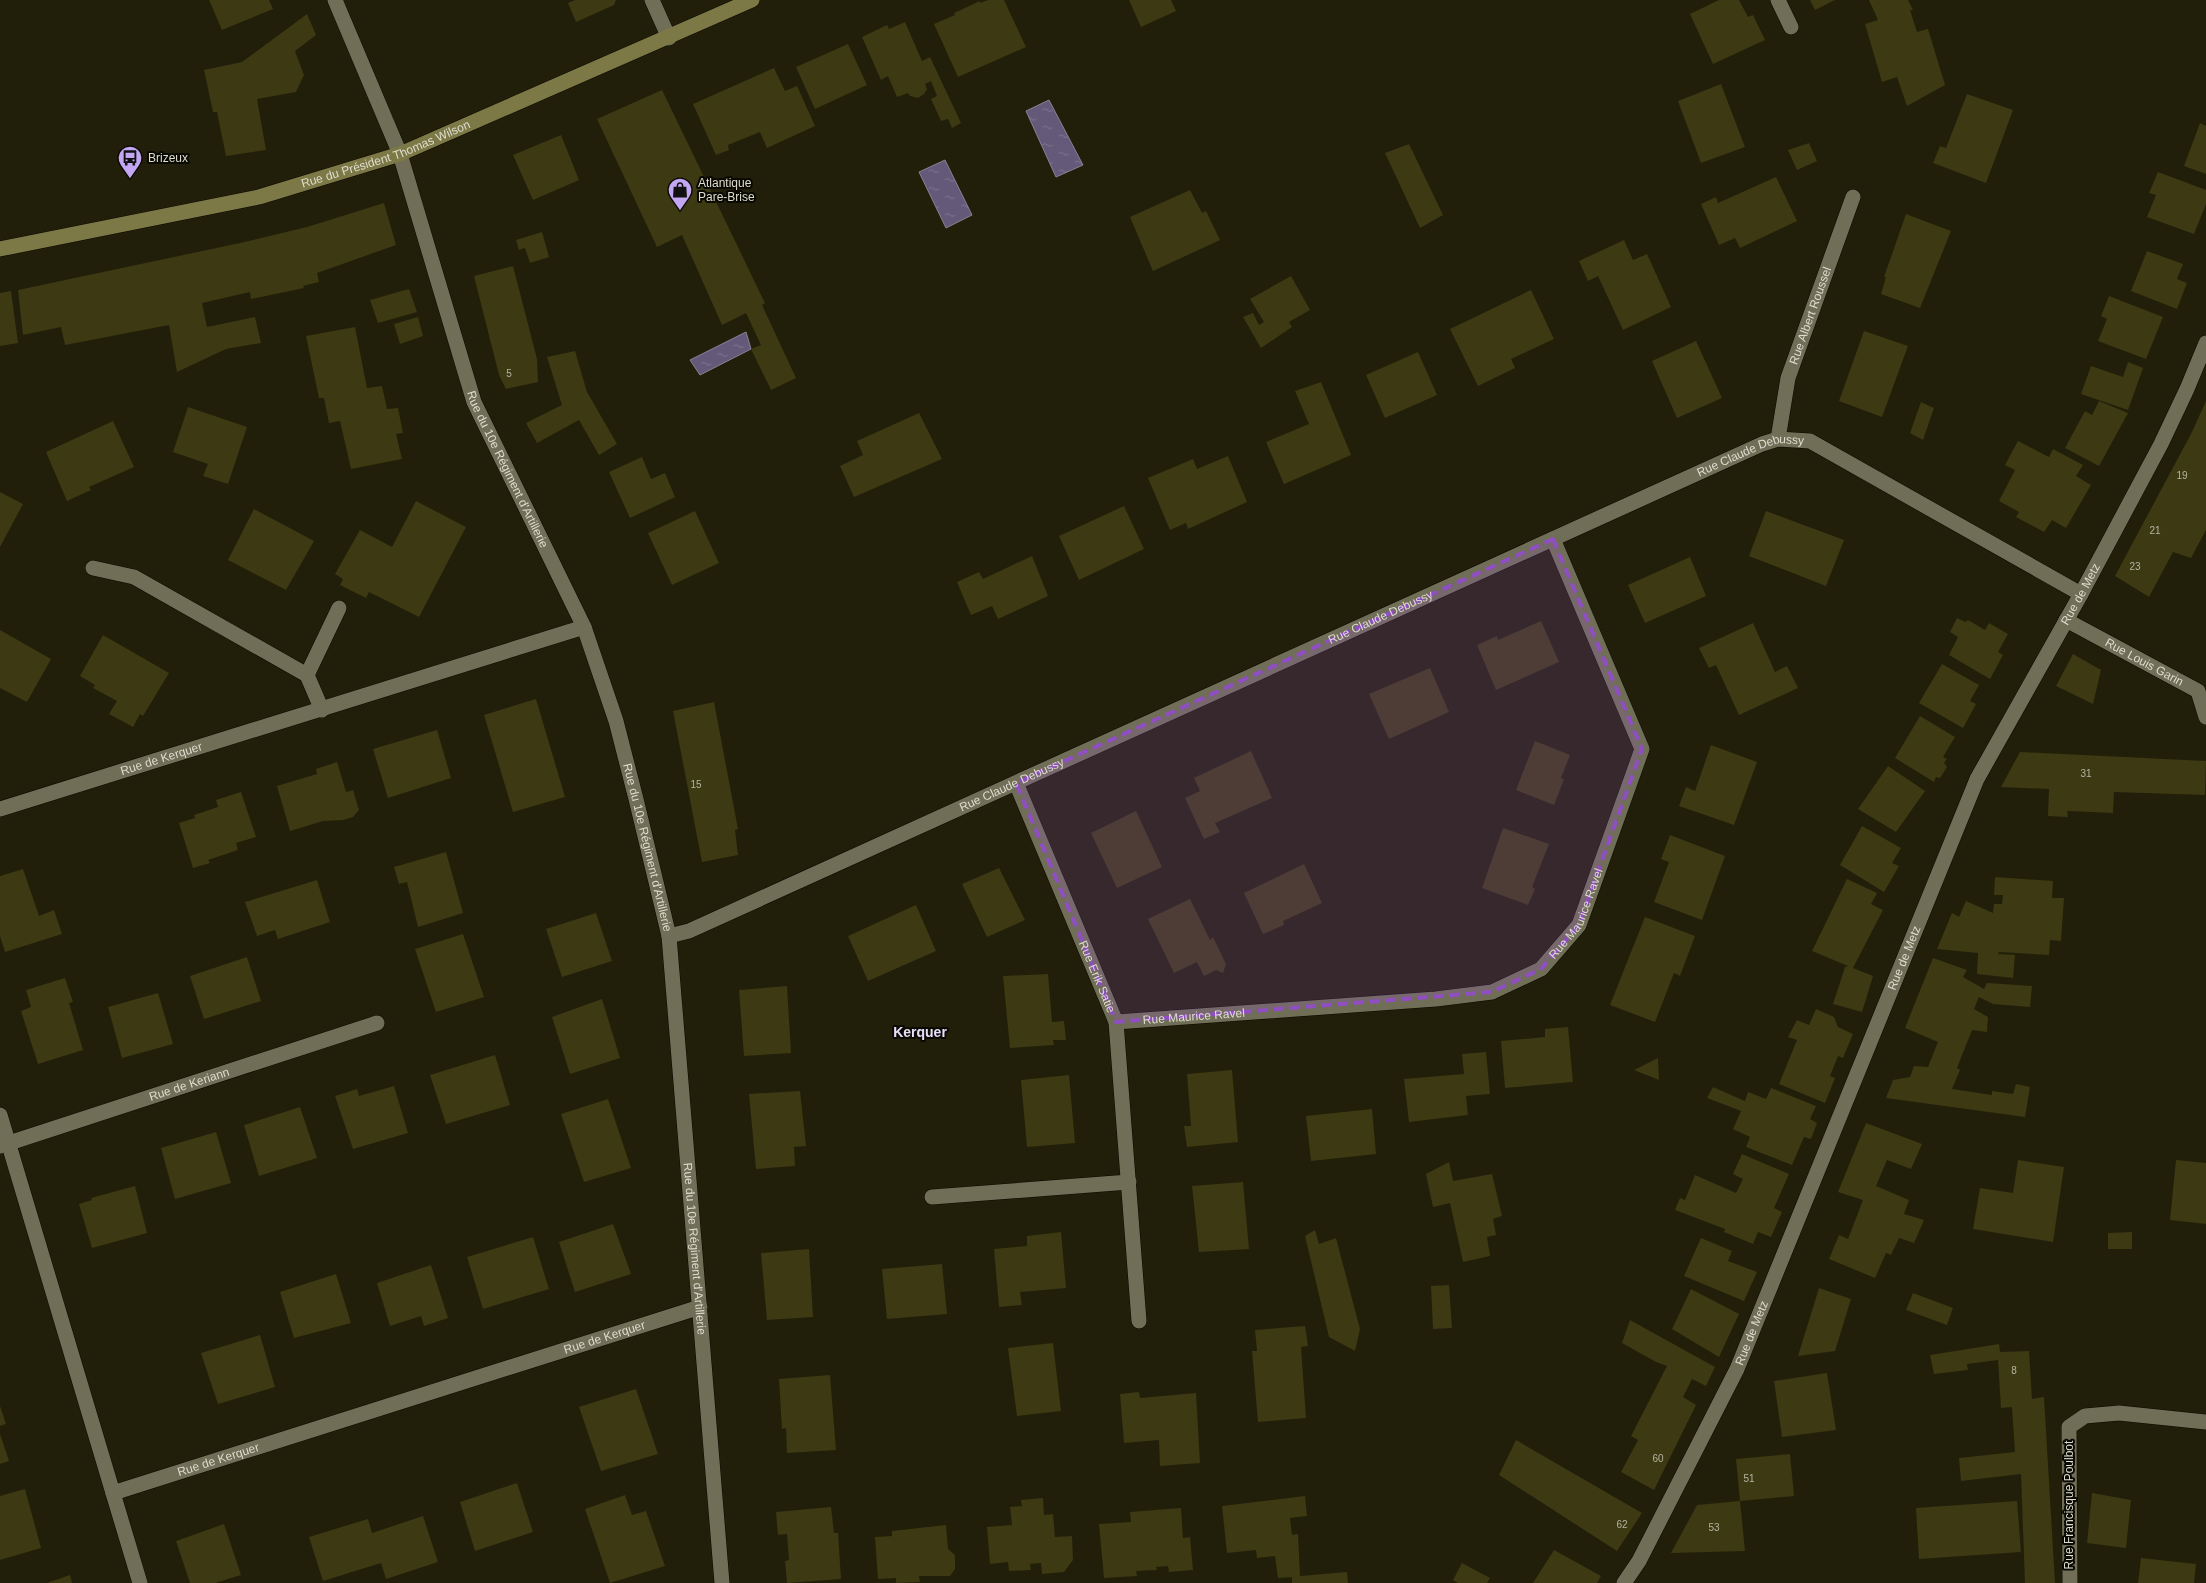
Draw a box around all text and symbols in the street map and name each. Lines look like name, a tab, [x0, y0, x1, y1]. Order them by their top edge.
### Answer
street label: Rue du Président Thomas Wilson	[299, 117, 472, 191]
bus stop icon: Brizeux	[117, 145, 143, 179]
place label: Brizeux	[148, 151, 188, 165]
place label: Atlantique Pare-Brise	[698, 176, 755, 204]
shop icon: Atlantique Pare-Brise	[667, 177, 693, 211]
street label: Rue Albert Roussel	[1786, 265, 1834, 366]
house number: 5	[506, 368, 512, 379]
street label: Rue du 10e Régiment d'Artillerie	[464, 389, 551, 550]
street label: Rue Claude Debussy	[1695, 432, 1804, 480]
house number: 19	[2176, 470, 2188, 481]
house number: 21	[2149, 525, 2161, 536]
street label: Rue de Metz	[2058, 561, 2103, 627]
house number: 23	[2129, 561, 2141, 572]
street label: Rue Claude Debussy	[1326, 587, 1435, 647]
street label: Rue Louis Garin	[2103, 635, 2186, 689]
street label: Rue de Kerquer	[119, 739, 204, 778]
street label: Rue Claude Debussy	[957, 755, 1066, 814]
street label: Rue du 10e Régiment d'Artillerie	[620, 762, 675, 933]
house number: 31	[2080, 768, 2092, 779]
house number: 15	[690, 779, 702, 790]
street label: Rue Maurice Ravel	[1546, 867, 1606, 962]
street label: Rue de Metz	[1885, 924, 1924, 992]
street label: Rue Erik Satie	[1076, 939, 1118, 1015]
street label: Rue Maurice Ravel	[1142, 1006, 1245, 1027]
district label: Kerquer	[893, 1024, 947, 1040]
street label: Rue de Keriann	[147, 1065, 231, 1104]
street label: Rue du 10e Régiment d'Artillerie	[681, 1162, 709, 1336]
street label: Rue de Metz	[1732, 1299, 1771, 1367]
street label: Rue de Kerquer	[562, 1318, 647, 1357]
house number: 8	[2011, 1365, 2017, 1376]
street label: Rue de Kerquer	[176, 1440, 261, 1479]
street label: Rue Francisque Poulbot	[2062, 1440, 2076, 1569]
house number: 60	[1652, 1453, 1664, 1464]
house number: 51	[1743, 1473, 1755, 1484]
house number: 62	[1616, 1519, 1628, 1530]
house number: 53	[1708, 1522, 1720, 1533]

